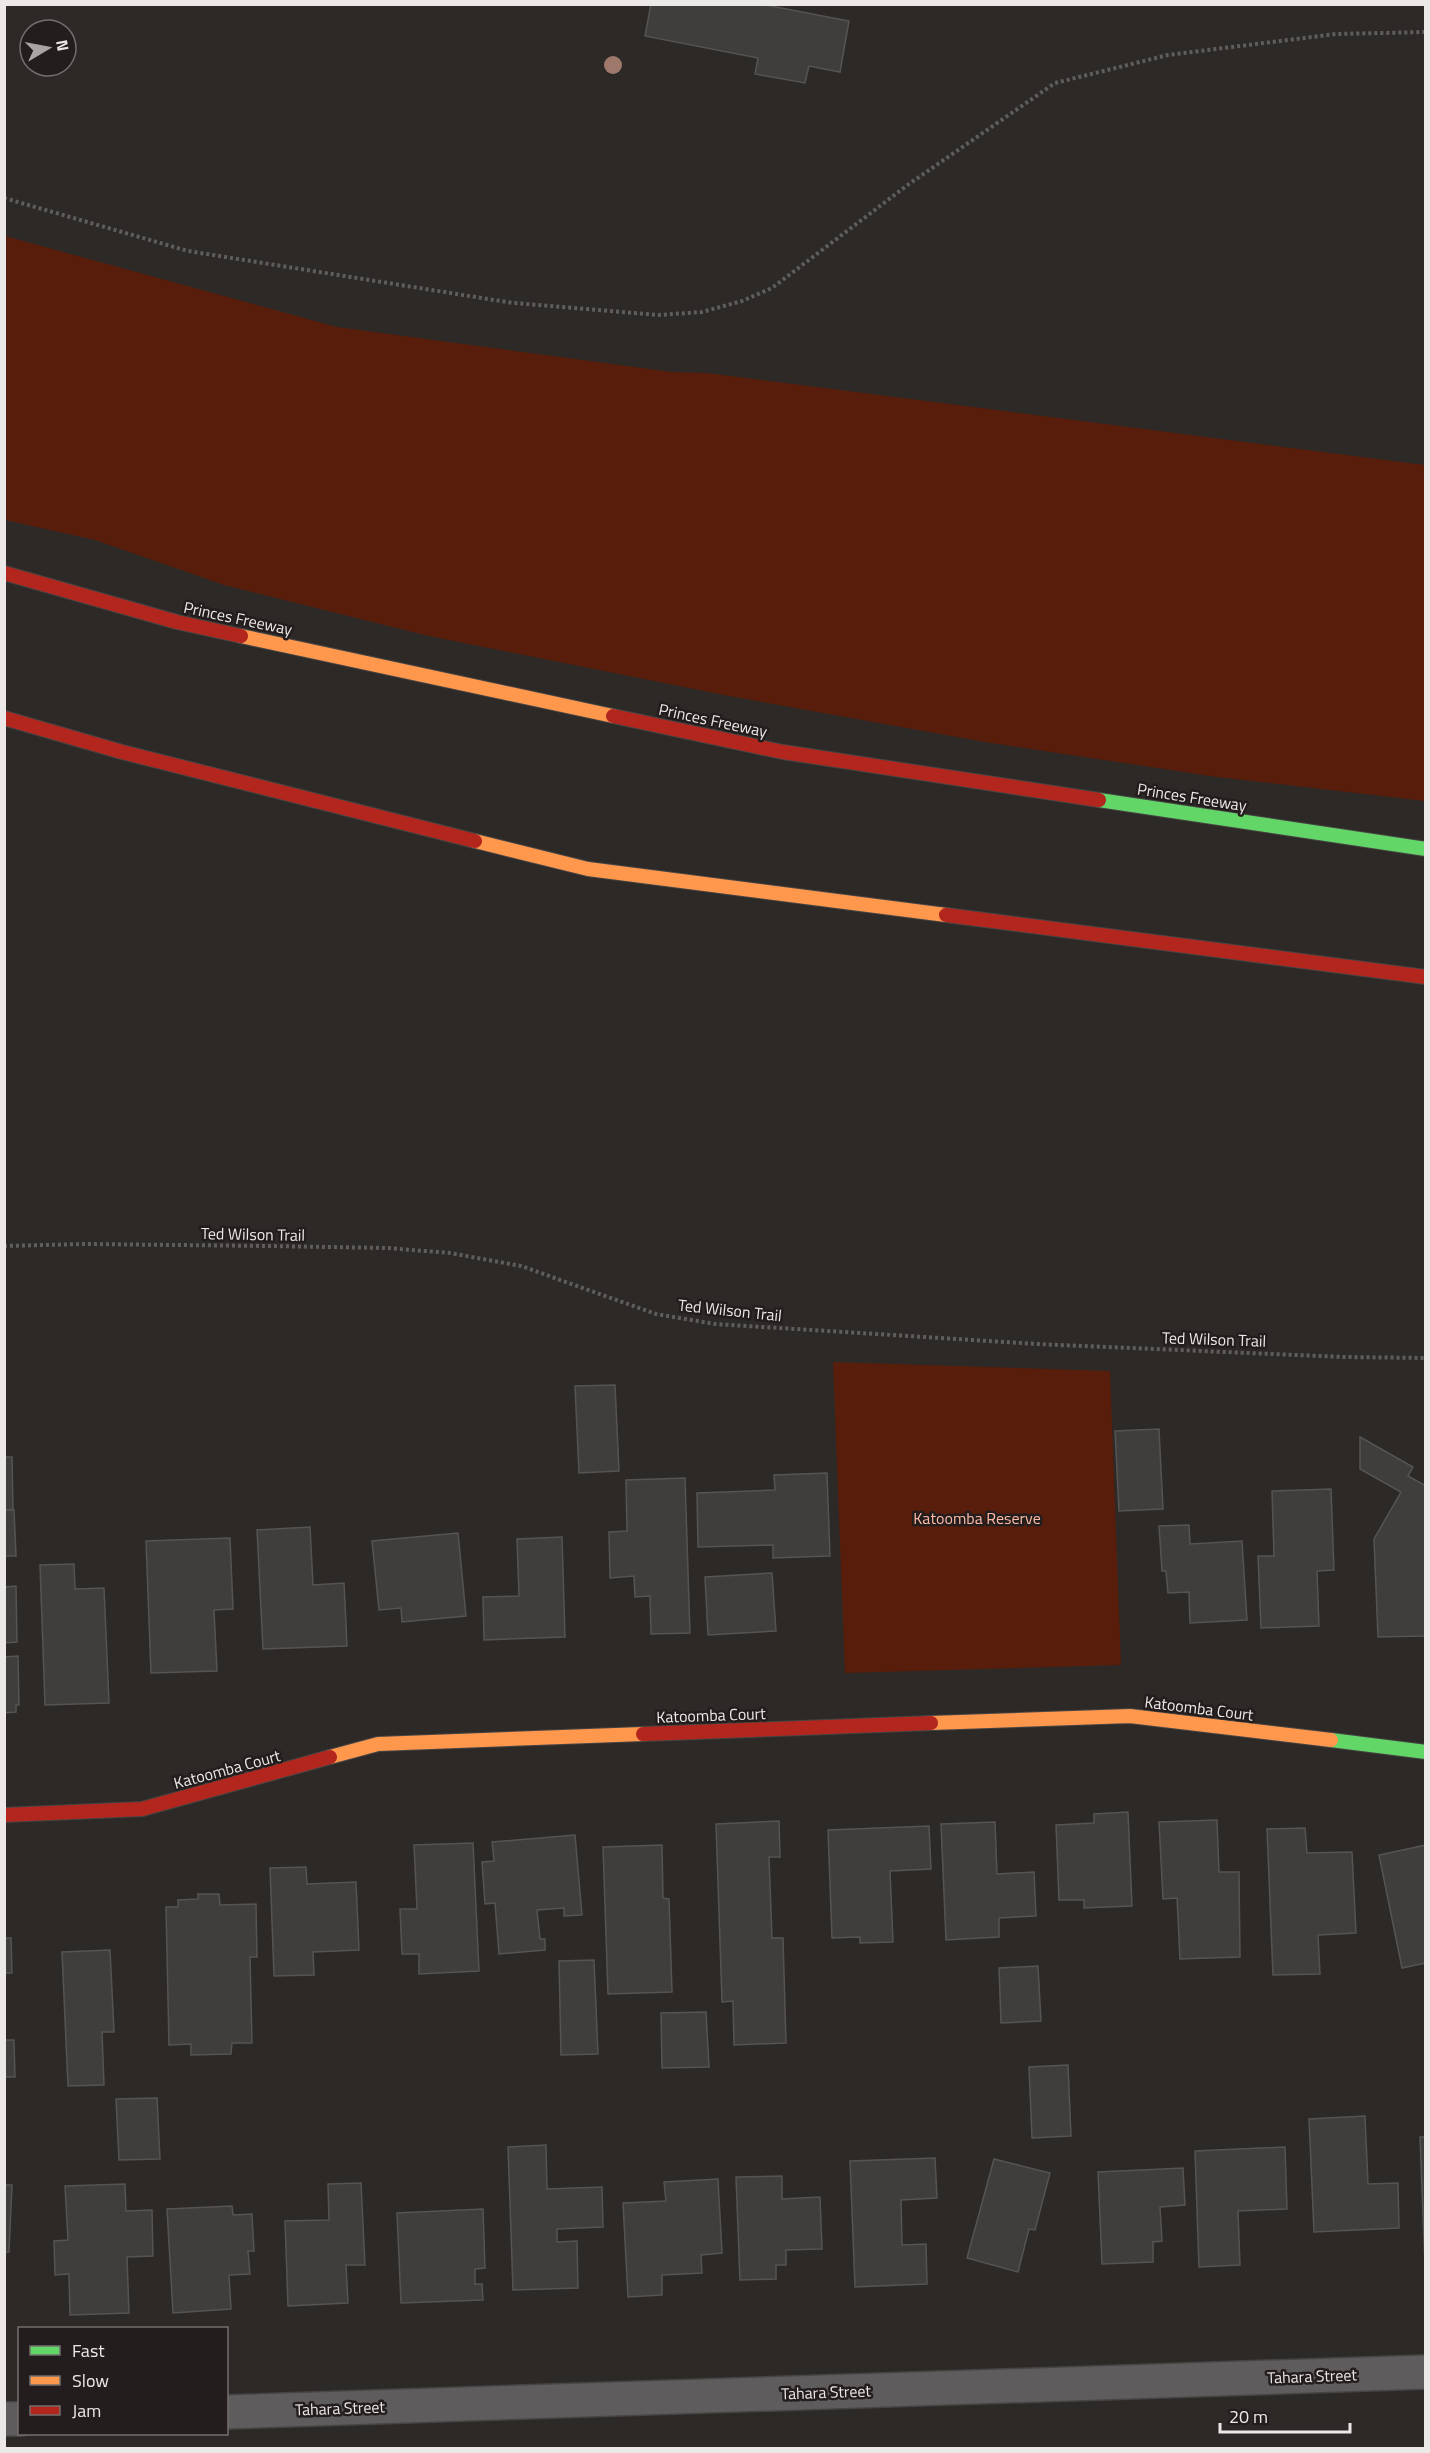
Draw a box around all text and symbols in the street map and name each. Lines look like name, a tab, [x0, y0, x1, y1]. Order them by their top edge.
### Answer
north arrow	[18, 18, 78, 78]
text: N	[50, 38, 76, 53]
street label: Princes Freeway	[182, 595, 295, 641]
street label: Princes Freeway	[657, 697, 770, 743]
street label: Princes Freeway	[1136, 777, 1249, 818]
street label: Ted Wilson Trail	[201, 1221, 305, 1247]
street label: Ted Wilson Trail	[677, 1293, 783, 1327]
street label: Ted Wilson Trail	[1162, 1325, 1266, 1353]
park label: Katoomba Reserve	[913, 1506, 1041, 1530]
street label: Katoomba Court	[1143, 1689, 1255, 1727]
street label: Katoomba Court	[656, 1701, 767, 1729]
street label: Katoomba Court	[171, 1743, 283, 1795]
legend	[18, 2327, 228, 2435]
text: Fast	[72, 2337, 105, 2364]
street label: Tahara Street	[1267, 2362, 1358, 2390]
text: Slow	[72, 2367, 109, 2394]
street label: Tahara Street	[781, 2378, 872, 2406]
street label: Tahara Street	[295, 2394, 386, 2422]
scale bar	[1220, 2396, 1350, 2434]
text: Jam	[72, 2397, 101, 2424]
text: 20 m	[1229, 2403, 1268, 2430]

